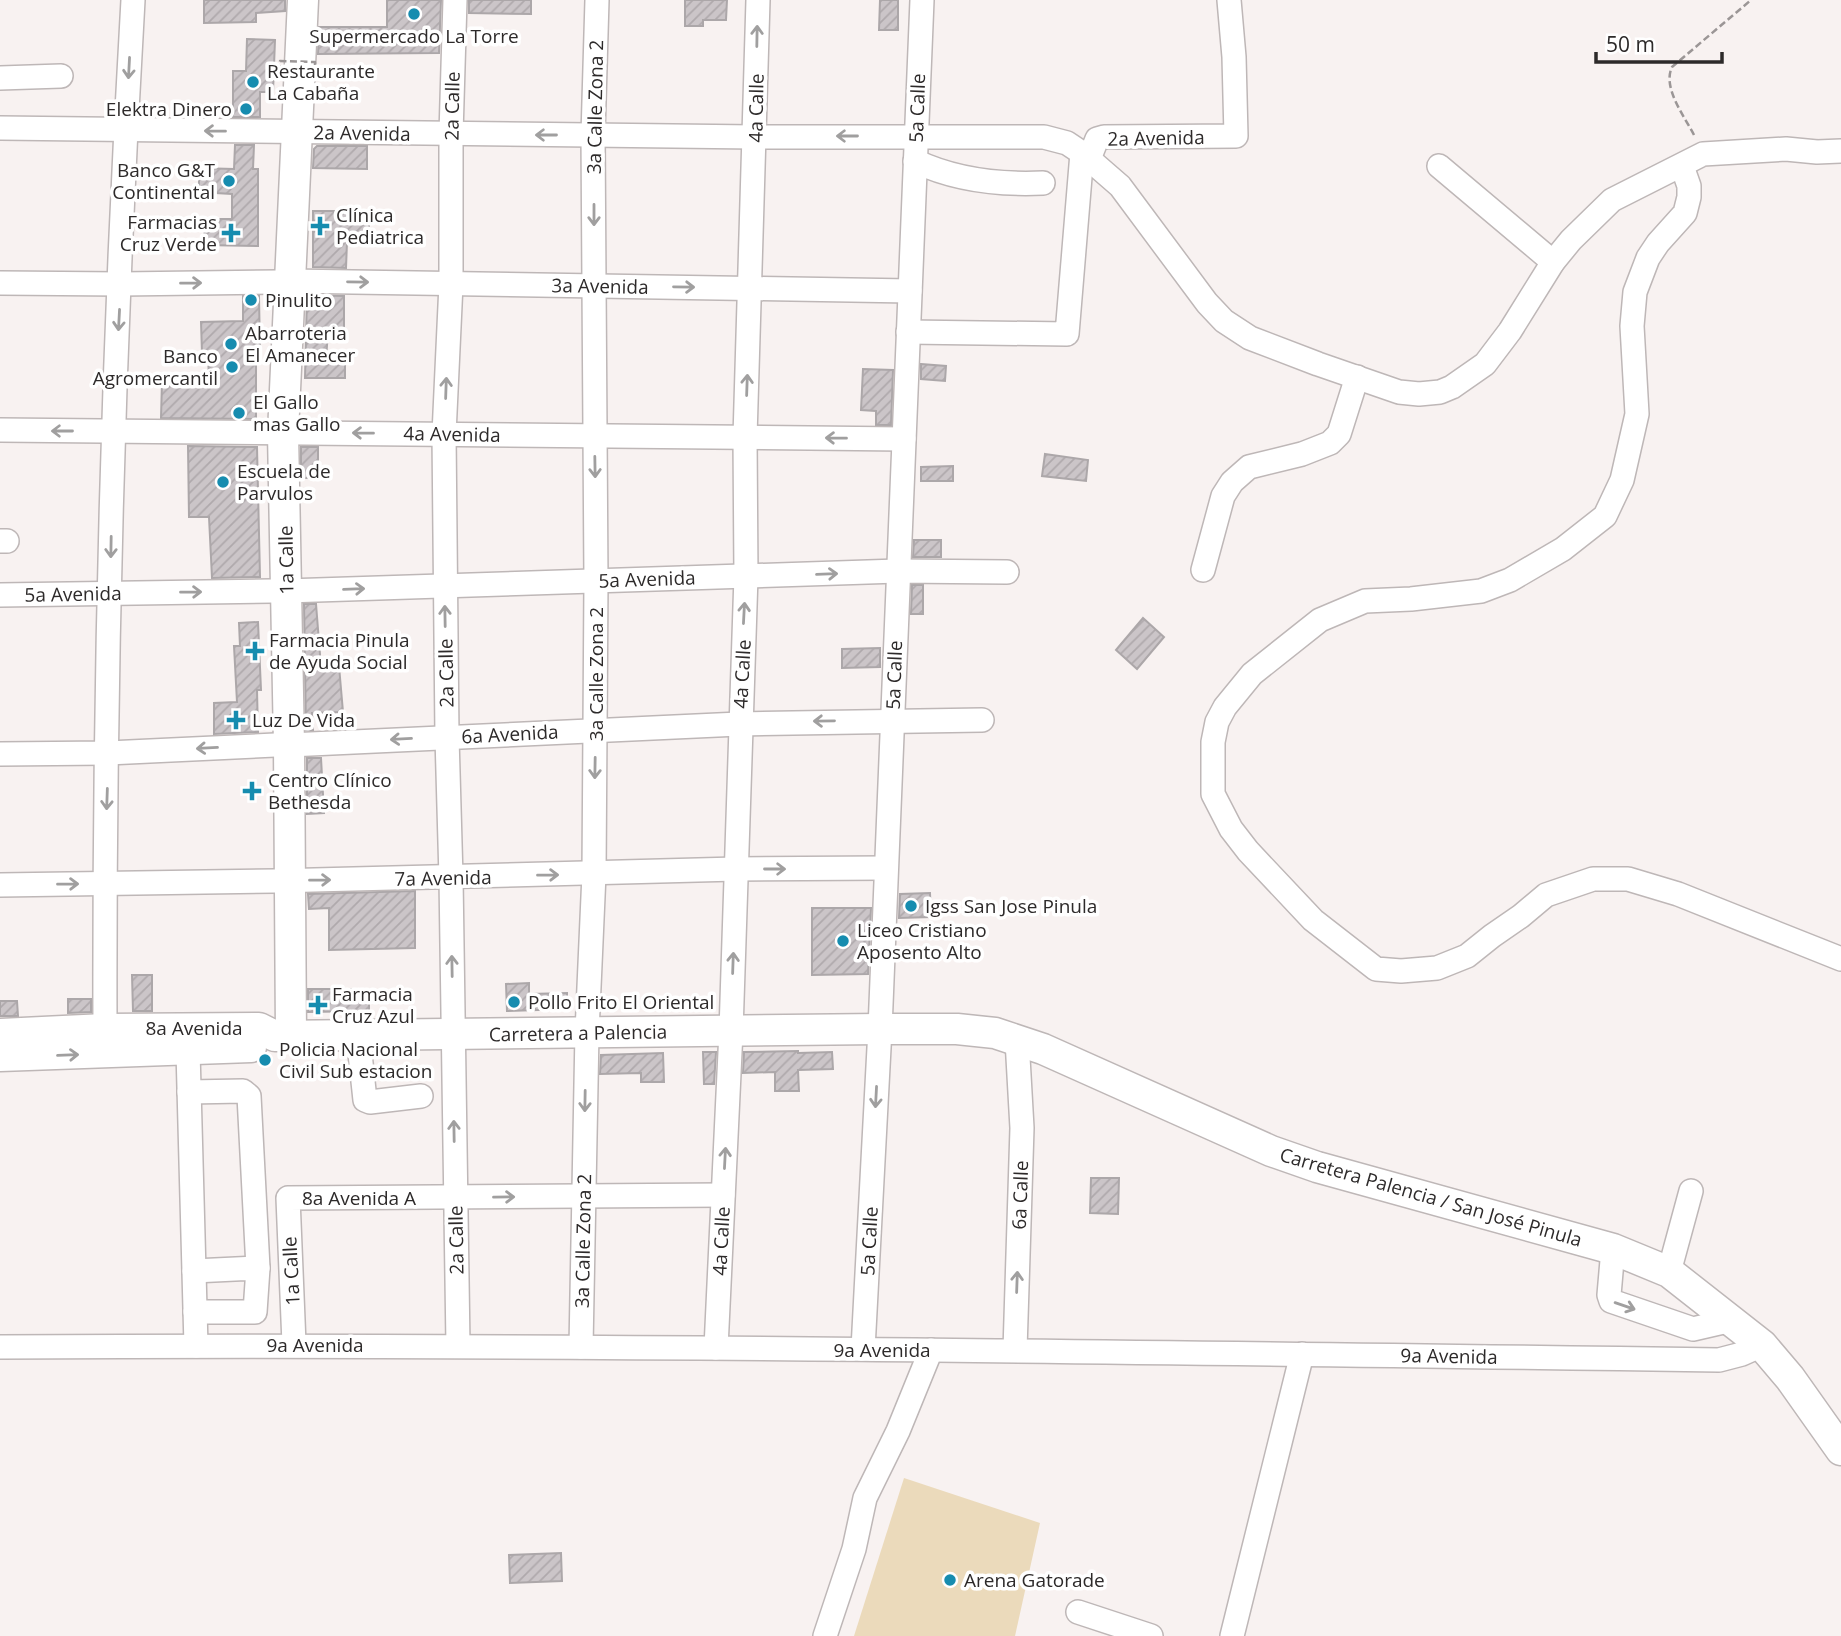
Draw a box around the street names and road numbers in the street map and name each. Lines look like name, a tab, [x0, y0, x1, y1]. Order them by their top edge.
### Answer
street label: 3a Calle Zona 2	[581, 40, 609, 174]
street label: 2a Calle	[438, 71, 466, 141]
street label: 4a Calle	[742, 73, 770, 143]
street label: 5a Calle	[903, 73, 931, 143]
street label: 2a Avenida	[313, 119, 411, 147]
street label: 2a Avenida	[1107, 124, 1205, 152]
street label: 3a Avenida	[551, 272, 649, 300]
street label: 4a Avenida	[403, 420, 501, 448]
street label: 1a Calle	[272, 525, 300, 595]
street label: 5a Avenida	[598, 564, 696, 594]
street label: 5a Avenida	[24, 580, 122, 608]
street label: 3a Calle Zona 2	[583, 607, 609, 741]
street label: 2a Calle	[432, 638, 460, 708]
street label: 4a Calle	[727, 639, 757, 709]
street label: 5a Calle	[880, 640, 908, 710]
street label: 6a Avenida	[461, 718, 559, 750]
street label: 7a Avenida	[394, 864, 492, 892]
street label: 8a Avenida	[145, 1015, 243, 1041]
street label: Carretera a Palencia	[489, 1018, 667, 1048]
street label: Carretera Palencia / San José Pinula	[1277, 1141, 1585, 1253]
street label: 6a Calle	[1006, 1160, 1034, 1230]
street label: 3a Calle Zona 2	[569, 1174, 597, 1308]
street label: 8a Avenida A	[302, 1185, 416, 1211]
street label: 2a Calle	[442, 1205, 470, 1275]
street label: 4a Calle	[706, 1206, 736, 1276]
street label: 5a Calle	[854, 1206, 884, 1276]
street label: 1a Calle	[276, 1236, 306, 1306]
street label: 9a Avenida	[266, 1332, 364, 1358]
street label: 9a Avenida	[833, 1337, 931, 1363]
street label: 9a Avenida	[1400, 1342, 1498, 1370]

